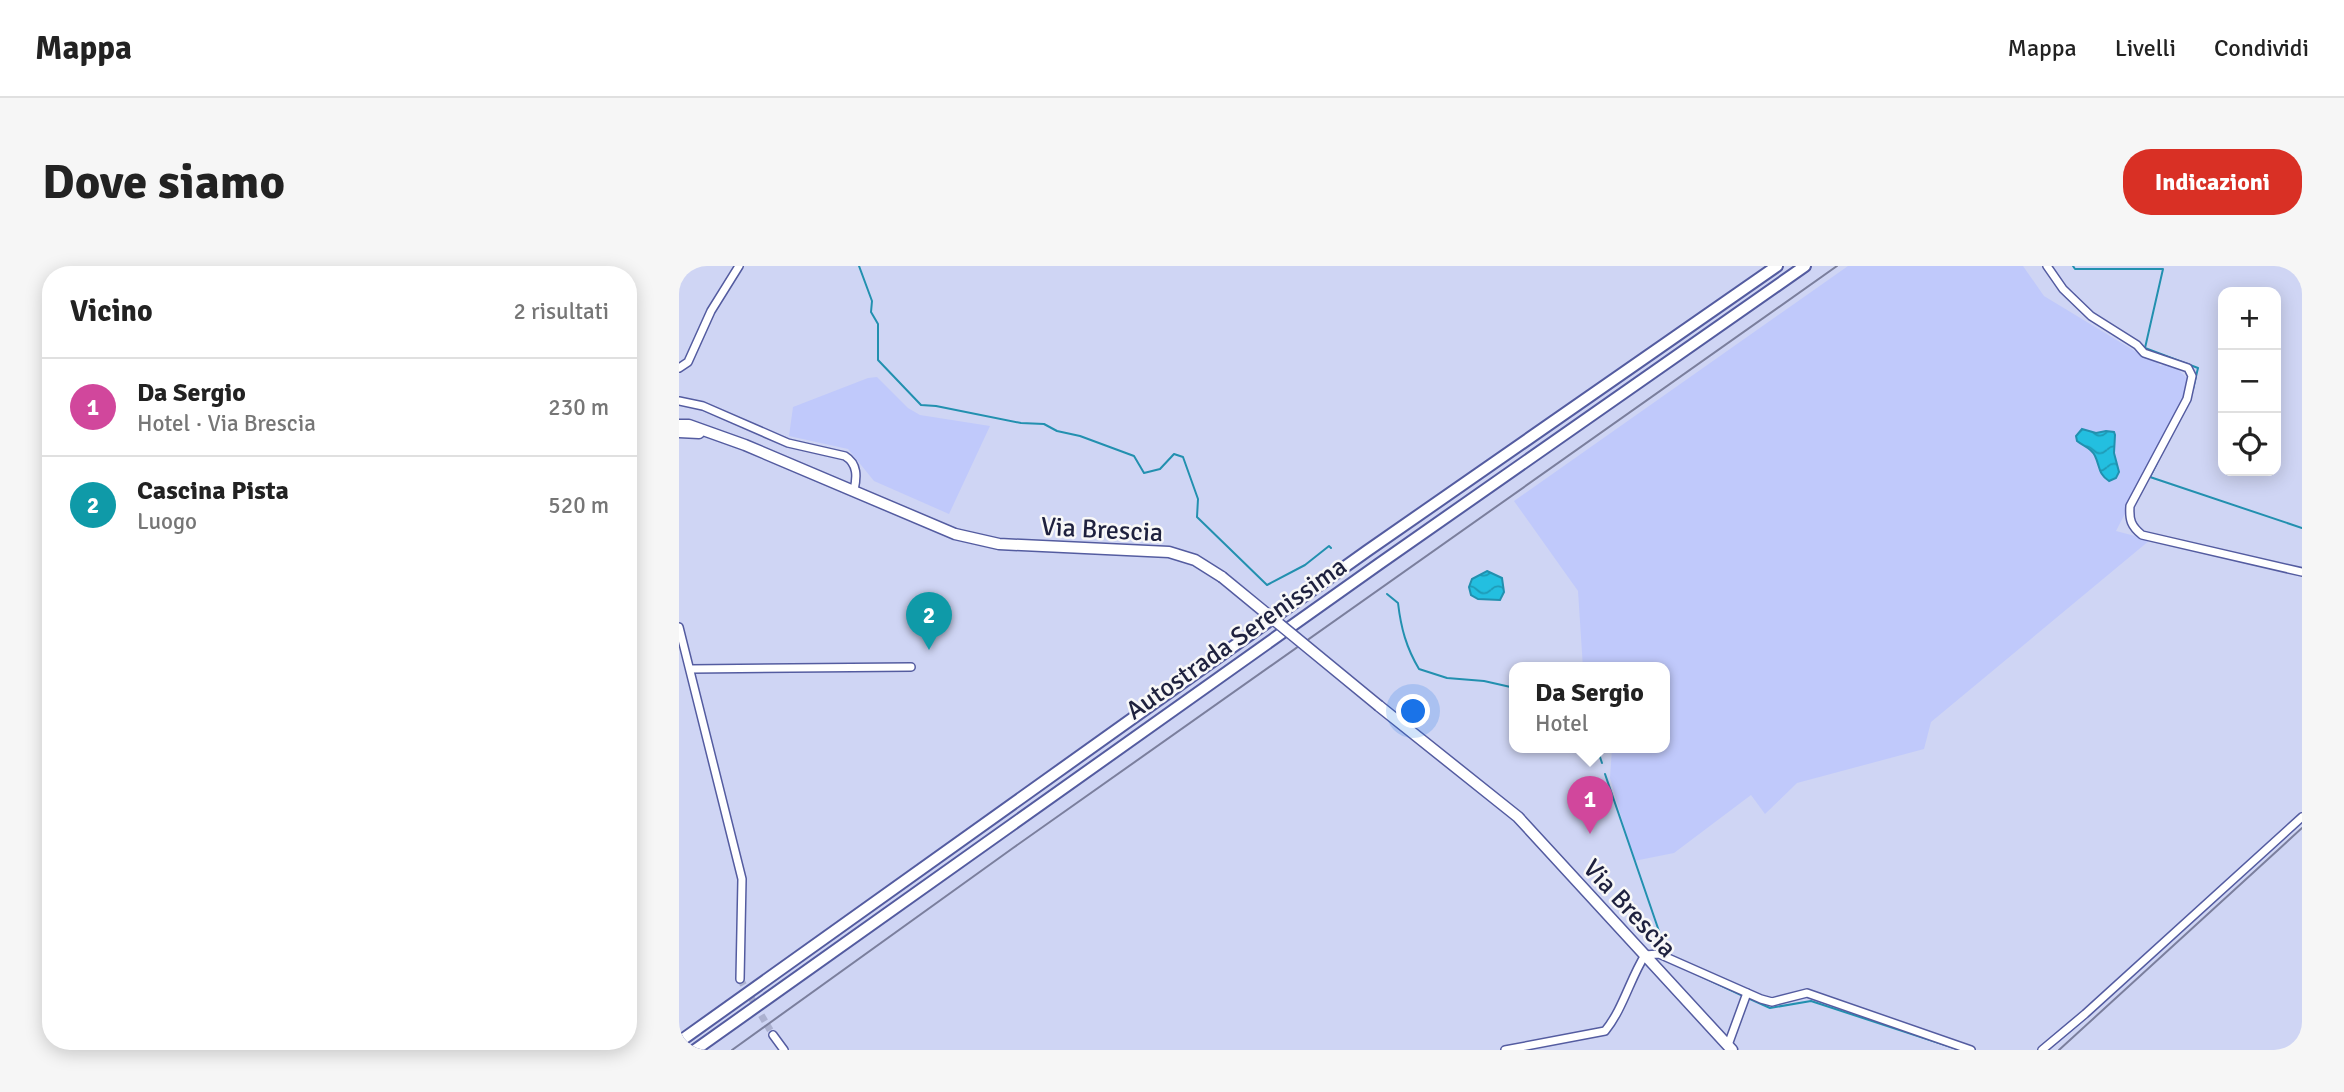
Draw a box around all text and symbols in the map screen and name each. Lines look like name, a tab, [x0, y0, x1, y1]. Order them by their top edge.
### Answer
text: Mappa	[35, 28, 132, 69]
text: Mappa	[2008, 33, 2077, 63]
text: Livelli	[2115, 33, 2176, 63]
text: Condividi	[2214, 33, 2309, 63]
button: Indicazioni	[2123, 149, 2302, 215]
text: Dove siamo	[42, 152, 285, 212]
map controls	[2218, 287, 2281, 476]
button: +	[2218, 287, 2281, 350]
text: Vicino	[70, 293, 153, 330]
text: 2 risultati	[513, 297, 609, 326]
button: −	[2218, 350, 2281, 413]
text: Da Sergio	[137, 377, 246, 409]
text: 1	[87, 393, 99, 422]
text: 230 m	[548, 393, 609, 422]
text: Hotel · Via Brescia	[137, 409, 316, 438]
button: locate	[2218, 413, 2281, 476]
text: Cascina Pista	[137, 475, 289, 507]
text: 2	[87, 491, 99, 520]
text: 520 m	[548, 491, 609, 520]
text: Luogo	[137, 507, 197, 536]
street label: Via Brescia	[1040, 511, 1164, 549]
street label: Autostrada Serenissima	[1120, 550, 1353, 727]
pin: 2	[906, 592, 952, 650]
popup	[1509, 662, 1670, 753]
text: Da Sergio	[1535, 677, 1644, 709]
your location	[1396, 694, 1430, 728]
text: Hotel	[1535, 709, 1588, 738]
pin: 1	[1567, 776, 1613, 834]
street label: Via Brescia	[1576, 853, 1683, 964]

